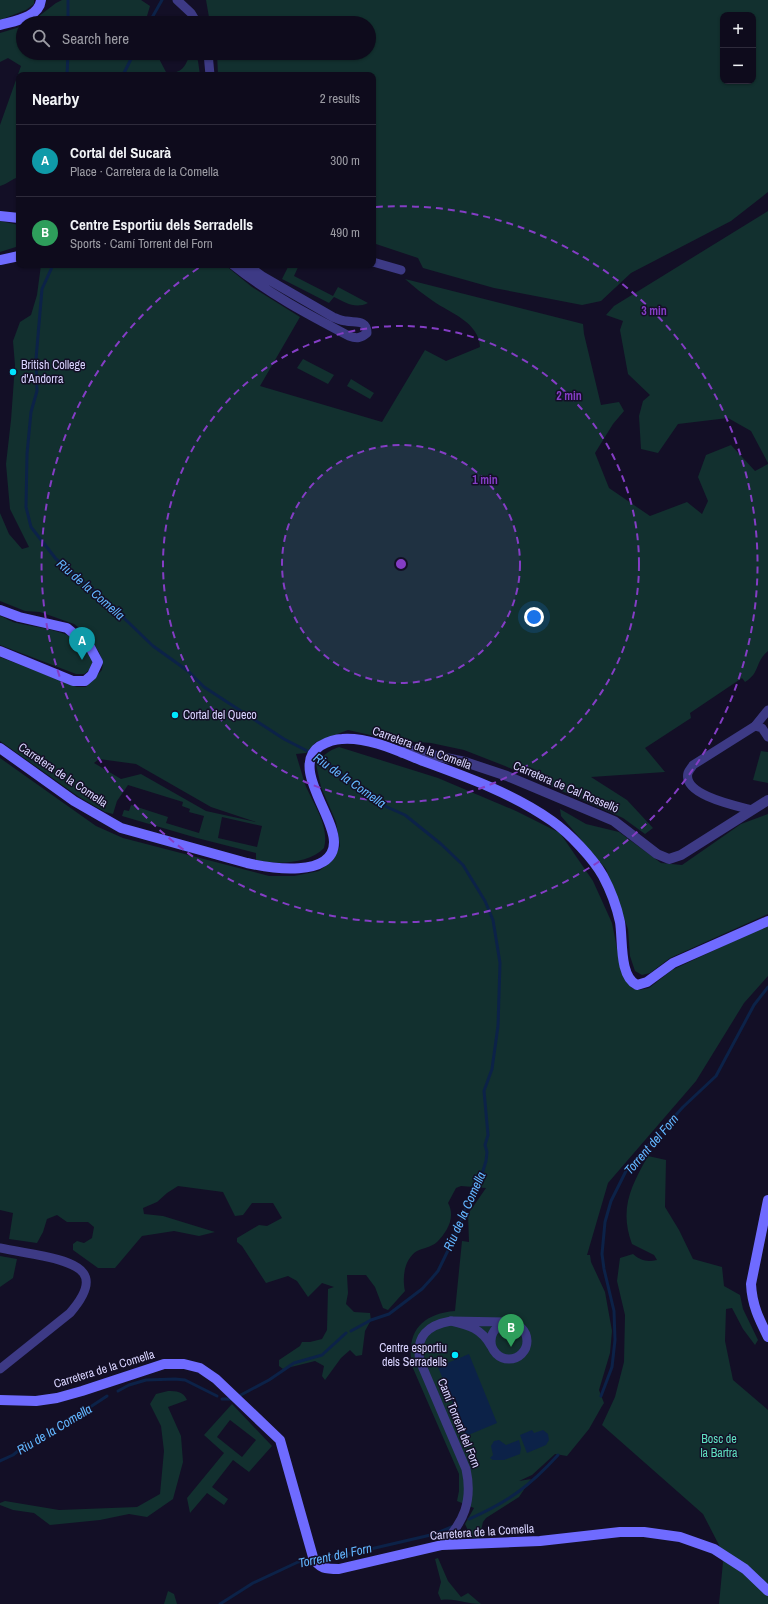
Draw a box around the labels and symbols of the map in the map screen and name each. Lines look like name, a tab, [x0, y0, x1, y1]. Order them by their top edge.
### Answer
text: 3 min	[641, 303, 667, 319]
place label: British College d'Andorra	[21, 357, 86, 387]
marker: British College d'Andorra	[8, 367, 18, 377]
text: 2 min	[556, 388, 582, 404]
text: 1 min	[472, 472, 498, 488]
water label: Riu de la Comella	[53, 555, 128, 624]
centre of rings	[394, 557, 408, 571]
your location	[524, 607, 544, 627]
pin: A	[69, 627, 95, 660]
place label: Cortal del Queco	[183, 707, 257, 723]
marker: Cortal del Queco	[170, 710, 180, 720]
street label: Carretera de la Comella	[370, 723, 474, 774]
street label: Carretera de la Comella	[15, 739, 111, 811]
water label: Riu de la Comella	[310, 749, 389, 812]
street label: Carretera de Cal Rosselló	[511, 758, 621, 816]
water label: Torrent del Forn	[620, 1111, 682, 1178]
water label: Riu de la Comella	[439, 1169, 489, 1253]
pin: B	[498, 1314, 524, 1347]
place label: Centre esportiu dels Serradells	[379, 1340, 447, 1370]
street label: Carretera de la Comella	[52, 1346, 157, 1392]
marker: Centre esportiu dels Serradells	[450, 1350, 460, 1360]
street label: Camí Torrent del Forn	[434, 1376, 484, 1470]
water label: Riu de la Comella	[14, 1400, 95, 1459]
park label: Bosc de la Bartra	[700, 1431, 738, 1461]
street label: Carretera de la Comella	[429, 1520, 535, 1544]
water label: Torrent del Forn	[297, 1539, 373, 1572]

